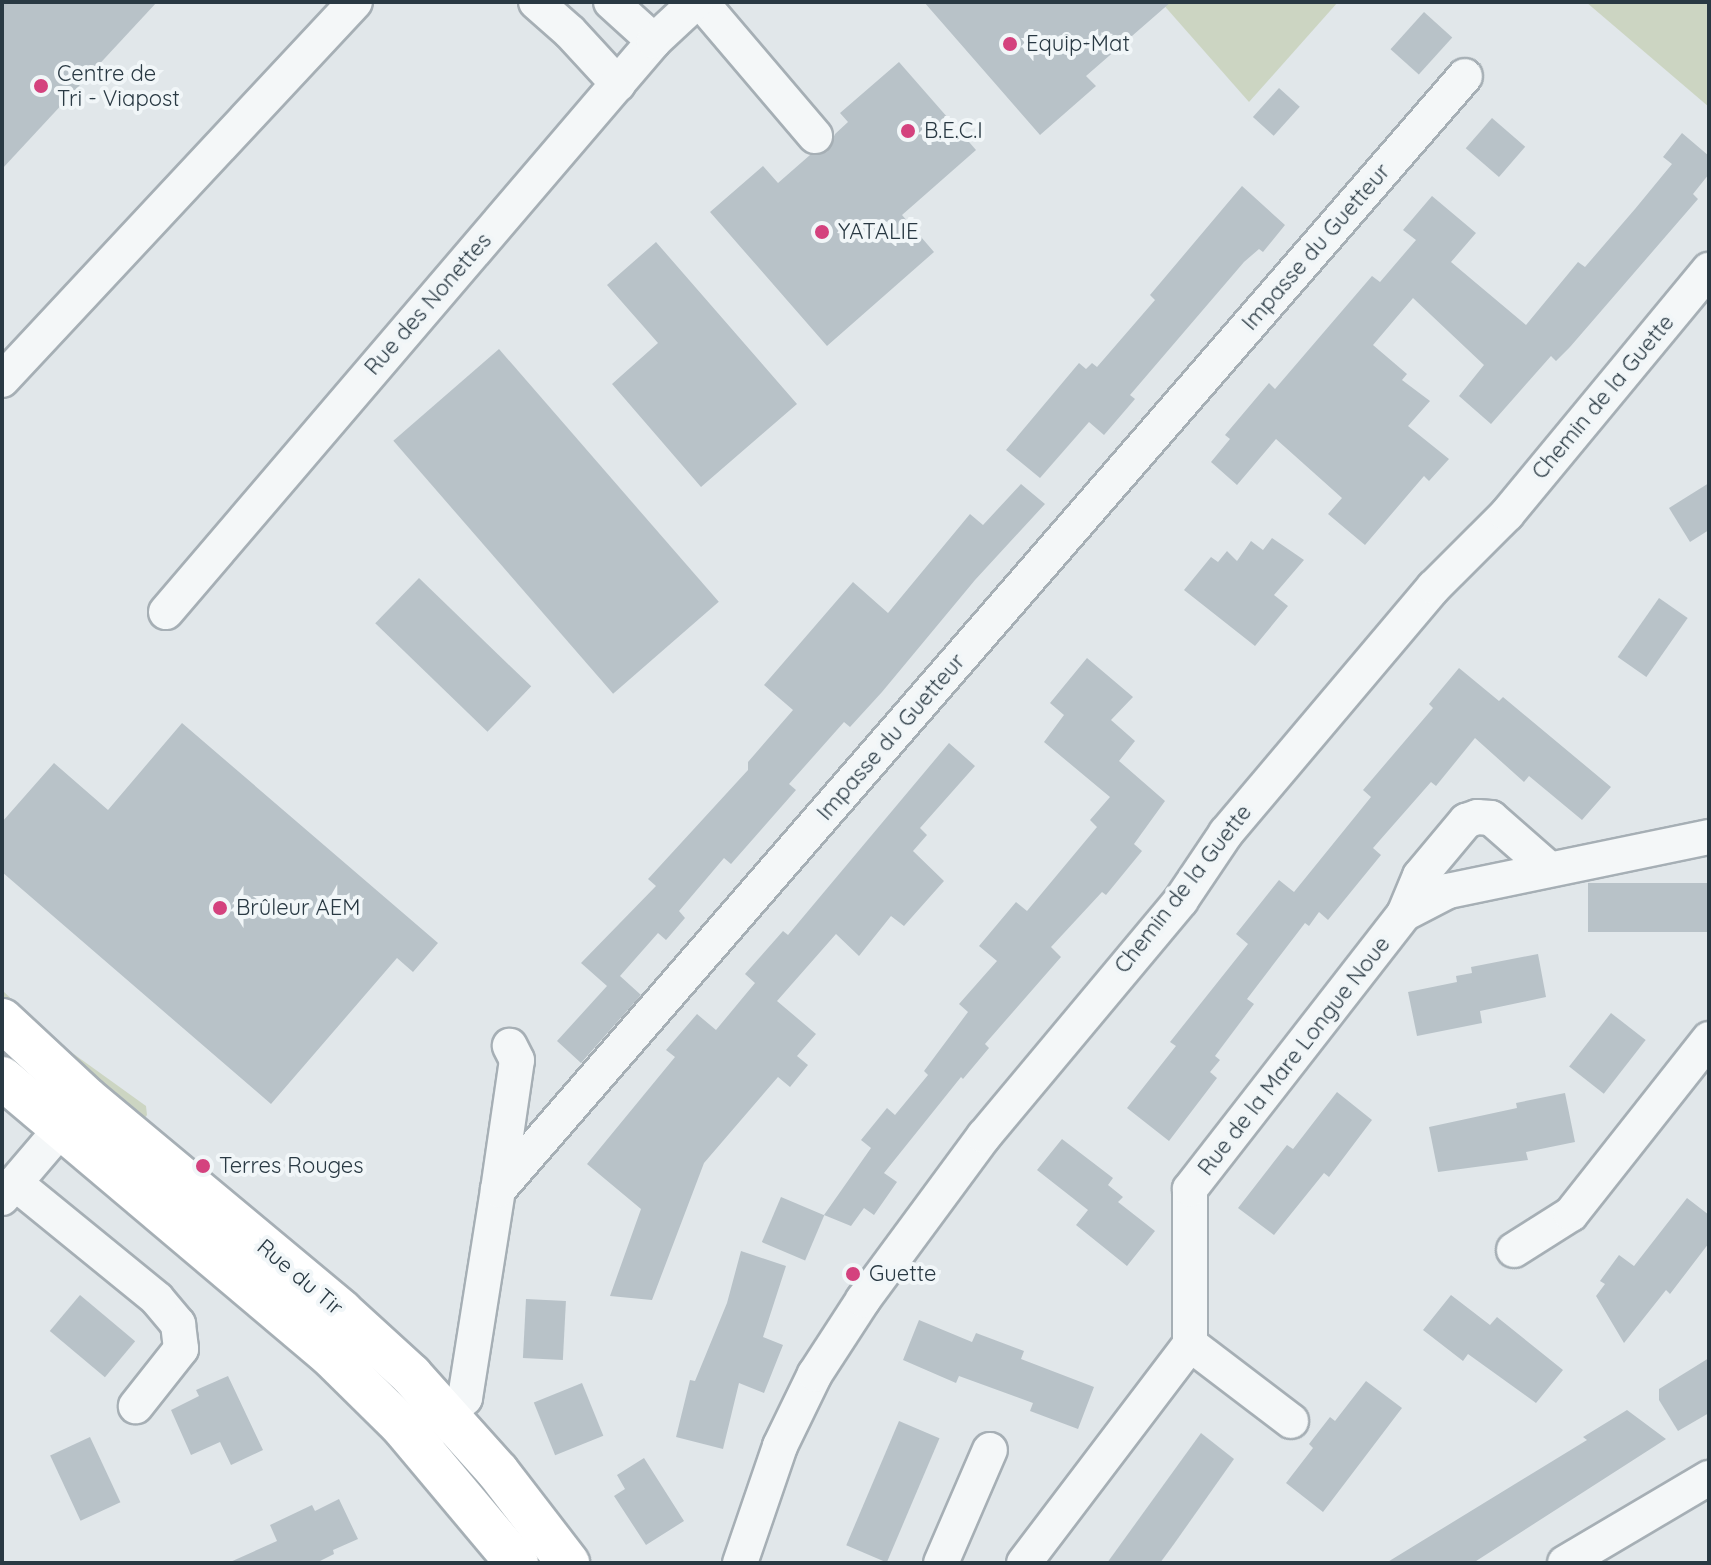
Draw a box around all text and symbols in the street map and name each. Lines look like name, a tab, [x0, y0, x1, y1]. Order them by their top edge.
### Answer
place label: Equip-Mat	[1026, 31, 1130, 57]
marker: Equip-Mat	[1001, 35, 1019, 53]
place label: Centre de Tri - Viapost	[57, 60, 180, 112]
marker: Centre de Tri - Viapost	[32, 77, 50, 95]
place label: B.E.C.I	[924, 118, 983, 144]
marker: B.E.C.I	[899, 122, 917, 140]
street label: Impasse du Guetteur	[1237, 158, 1395, 336]
place label: YATALIE	[838, 219, 919, 245]
marker: YATALIE	[813, 223, 831, 241]
street label: Rue des Nonettes	[359, 228, 497, 380]
street label: Chemin de la Guette	[1527, 309, 1679, 485]
street label: Impasse du Guetteur	[812, 648, 970, 826]
street label: Chemin de la Guette	[1109, 800, 1257, 978]
place label: Brûleur AEM	[236, 895, 360, 921]
marker: Brûleur AEM	[211, 899, 229, 917]
street label: Rue de la Mare Longue Noue	[1192, 931, 1396, 1181]
place label: Terres Rouges	[219, 1153, 364, 1179]
marker: Terres Rouges	[194, 1157, 212, 1175]
street label: Rue du Tir	[252, 1233, 348, 1321]
place label: Guette	[869, 1261, 936, 1287]
marker: Guette	[844, 1265, 862, 1283]

